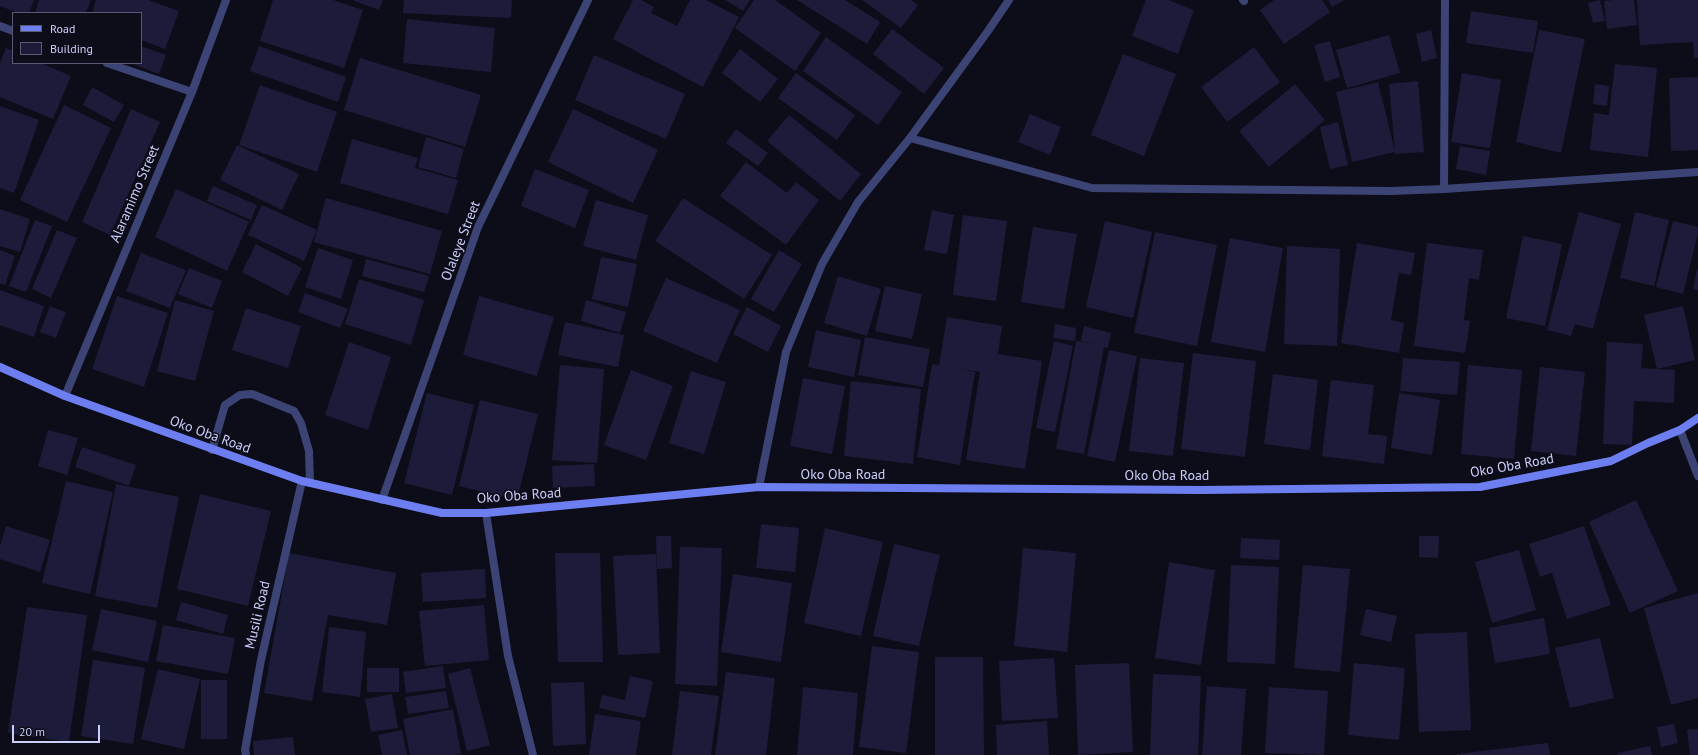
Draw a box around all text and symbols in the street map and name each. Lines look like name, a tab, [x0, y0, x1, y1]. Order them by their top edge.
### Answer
legend	[12, 12, 142, 64]
text: Road	[50, 21, 75, 36]
text: Building	[50, 41, 93, 56]
street label: Alaramimo Street	[107, 143, 163, 245]
street label: Olaleye Street	[438, 199, 484, 283]
street label: Oko Oba Road	[167, 413, 253, 457]
street label: Oko Oba Road	[1469, 450, 1555, 482]
street label: Oko Oba Road	[801, 467, 885, 483]
street label: Oko Oba Road	[1125, 468, 1209, 484]
street label: Oko Oba Road	[476, 485, 562, 507]
street label: Musili Road	[242, 579, 274, 651]
scale bar	[14, 717, 102, 743]
text: 20 m	[19, 724, 45, 739]

